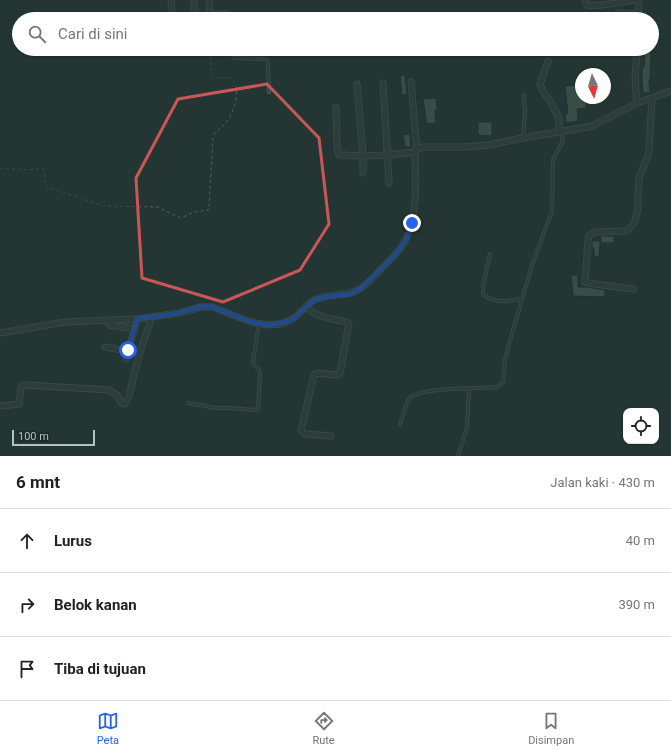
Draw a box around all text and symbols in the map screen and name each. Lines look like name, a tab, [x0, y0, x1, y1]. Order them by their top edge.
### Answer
search box	[12, 12, 659, 56]
icon: search	[26, 23, 48, 45]
text: Cari di sini	[58, 25, 128, 43]
north arrow	[575, 68, 611, 104]
route end	[403, 214, 421, 232]
route start	[119, 341, 137, 359]
map controls	[623, 408, 659, 444]
button: locate	[623, 408, 659, 444]
scale bar	[12, 428, 95, 447]
text: 100 m	[18, 430, 49, 443]
text: 6 mnt	[16, 472, 60, 492]
text: Jalan kaki · 430 m	[550, 475, 655, 490]
icon: ahead	[16, 530, 38, 552]
text: Lurus	[54, 532, 92, 550]
text: 40 m	[626, 533, 655, 548]
icon: right	[16, 594, 38, 616]
text: Belok kanan	[54, 596, 137, 614]
text: 390 m	[618, 597, 655, 612]
icon: arrive	[16, 658, 38, 680]
text: Tiba di tujuan	[54, 660, 146, 678]
tab: Peta	[97, 710, 119, 747]
tab: Rute	[312, 710, 335, 747]
tab: Disimpan	[528, 710, 574, 747]

